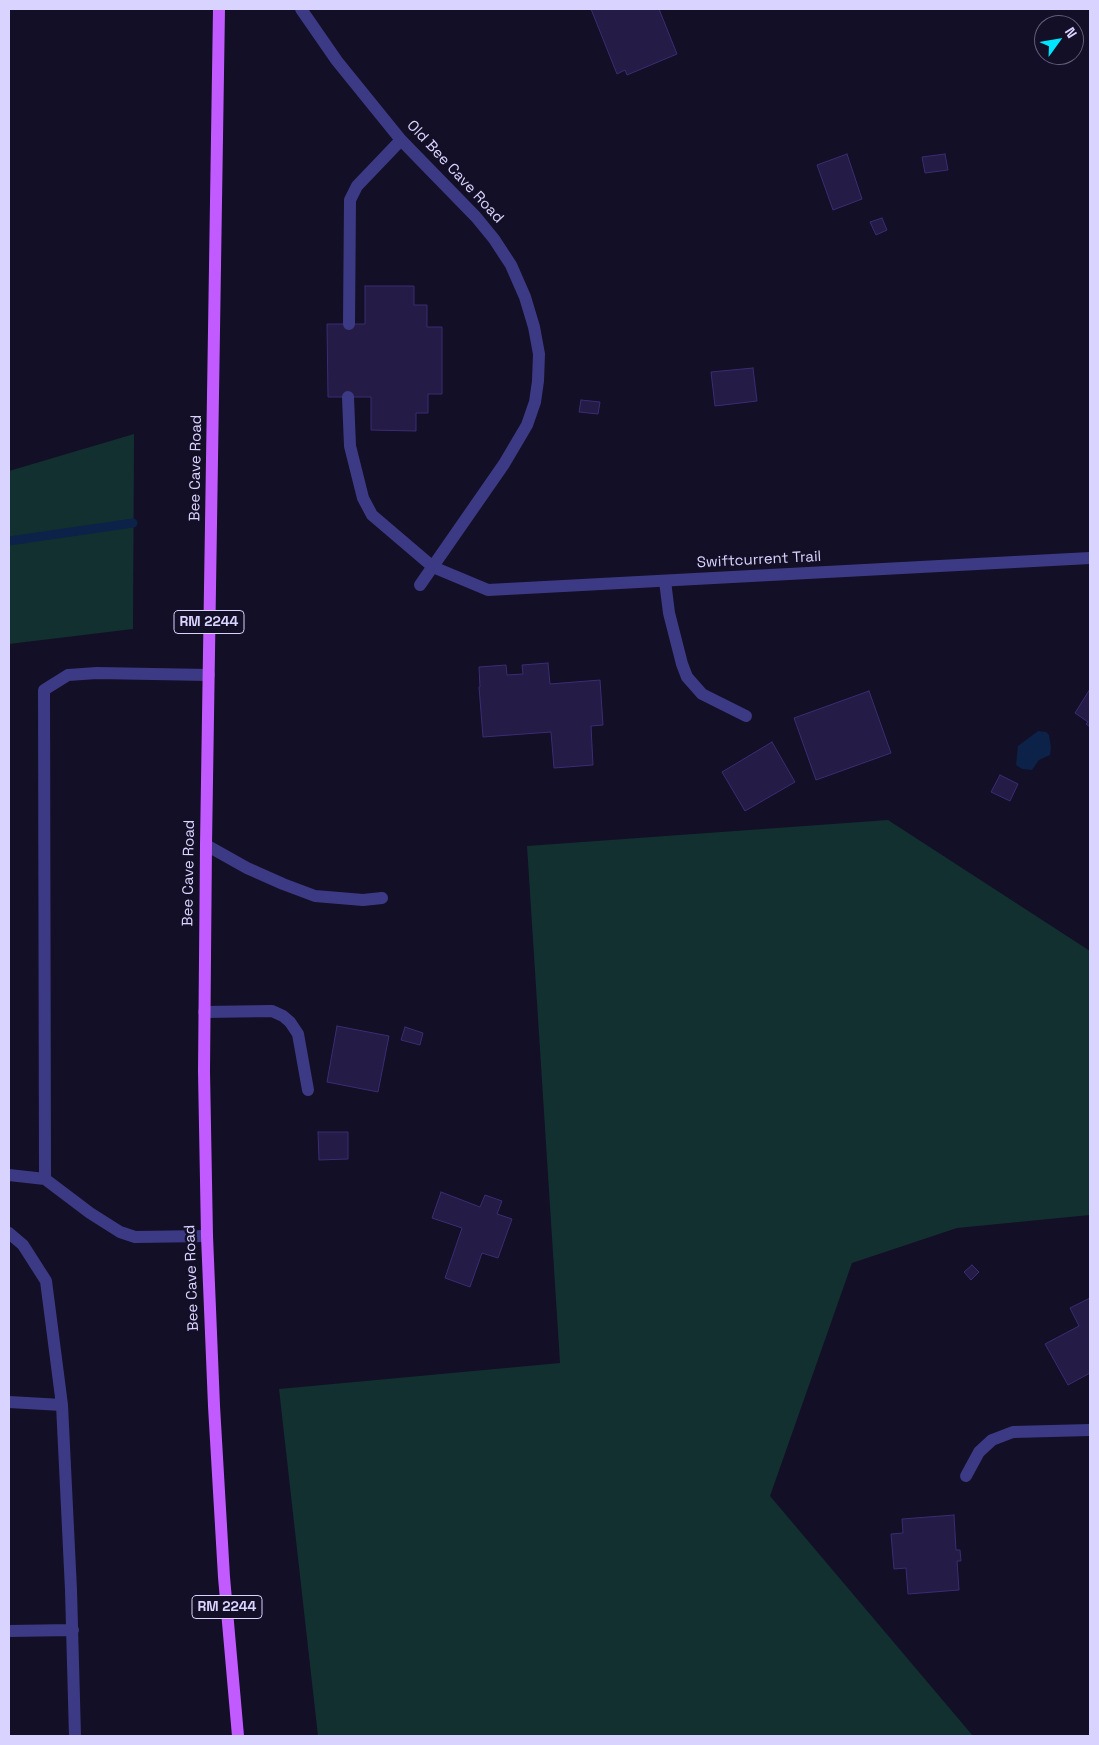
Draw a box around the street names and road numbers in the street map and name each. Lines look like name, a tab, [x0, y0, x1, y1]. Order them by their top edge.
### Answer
street label: Old Bee Cave Road	[403, 117, 507, 227]
street label: Bee Cave Road	[186, 414, 206, 522]
street label: Swiftcurrent Trail	[696, 548, 822, 572]
road number: RM 2244	[174, 610, 244, 634]
street label: Bee Cave Road	[179, 819, 199, 927]
street label: Bee Cave Road	[181, 1224, 203, 1332]
road number: RM 2244	[192, 1595, 262, 1618]

